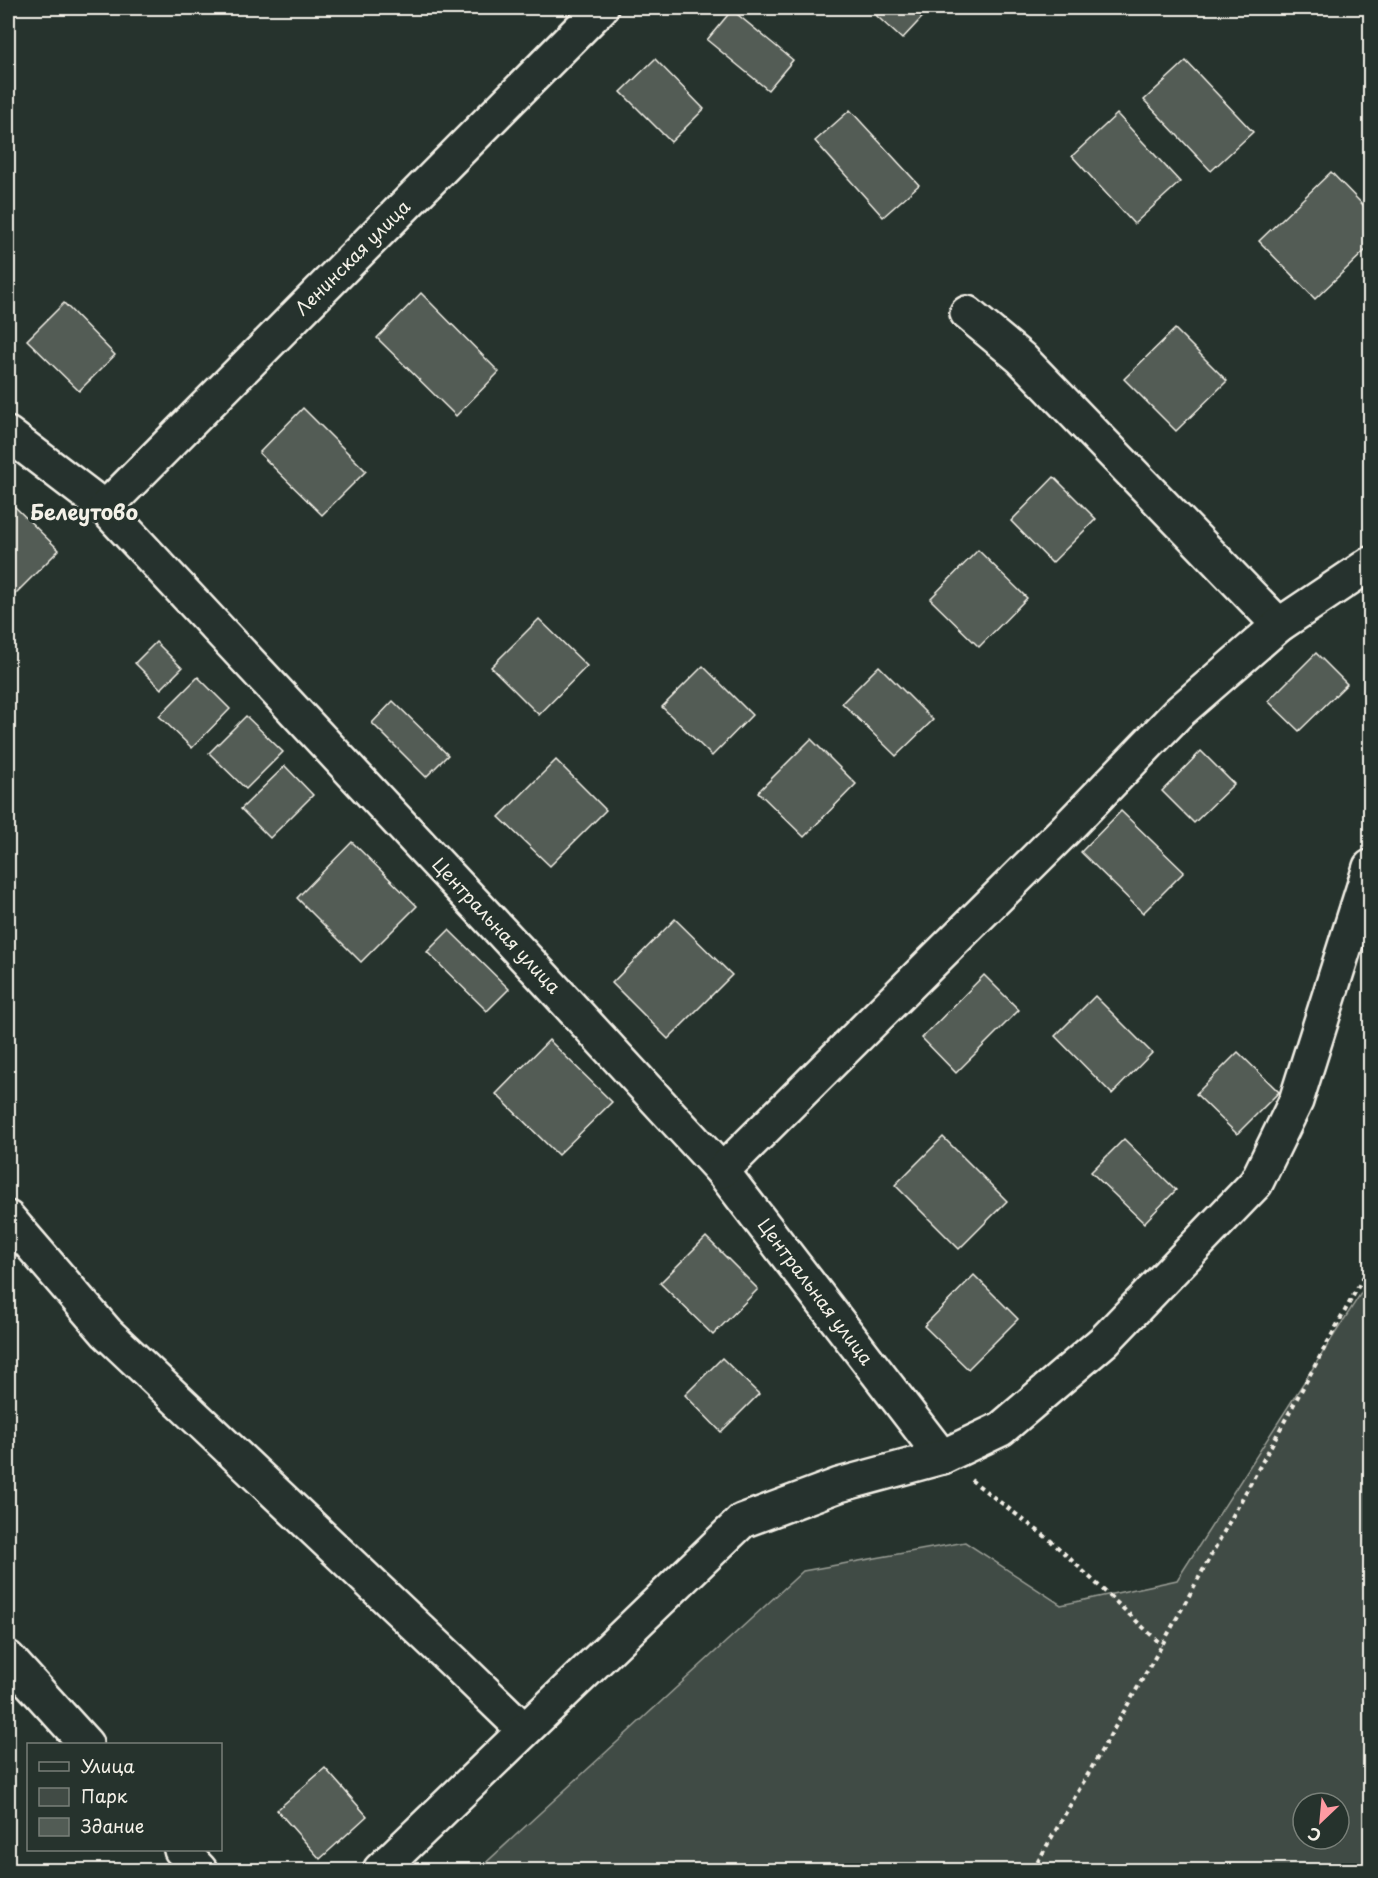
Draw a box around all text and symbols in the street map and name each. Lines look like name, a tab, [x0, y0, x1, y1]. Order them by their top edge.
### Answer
street label: Ленинская улица	[288, 193, 416, 321]
district label: Белеутово	[30, 495, 138, 527]
street label: Центральная улица	[427, 851, 568, 1000]
street label: Центральная улица	[752, 1212, 881, 1371]
legend	[27, 1743, 222, 1851]
text: Улица	[81, 1752, 135, 1779]
text: Парк	[81, 1782, 128, 1809]
north arrow	[1291, 1791, 1351, 1851]
text: Здание	[81, 1812, 144, 1839]
text: С	[1303, 1822, 1325, 1849]

